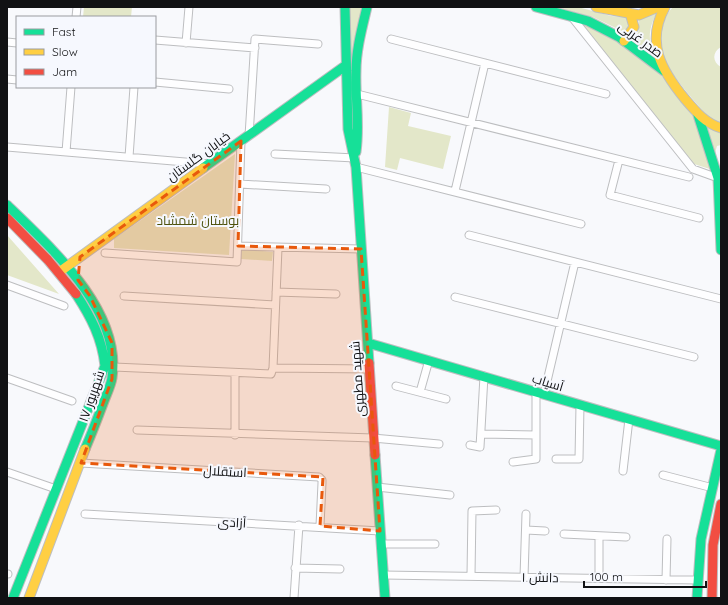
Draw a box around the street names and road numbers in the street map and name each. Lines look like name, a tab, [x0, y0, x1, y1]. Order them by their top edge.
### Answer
street label: صدر غربی	[616, 17, 666, 61]
street label: خیابان گلستان	[163, 128, 233, 184]
street label: شهید مطهری	[346, 341, 368, 417]
street label: ۱۷ شهریور	[75, 368, 107, 424]
street label: آسیاب	[530, 370, 566, 394]
street label: استقلال	[203, 462, 247, 481]
street label: آزادی	[217, 513, 247, 531]
street label: دانش ۱	[521, 569, 559, 585]

